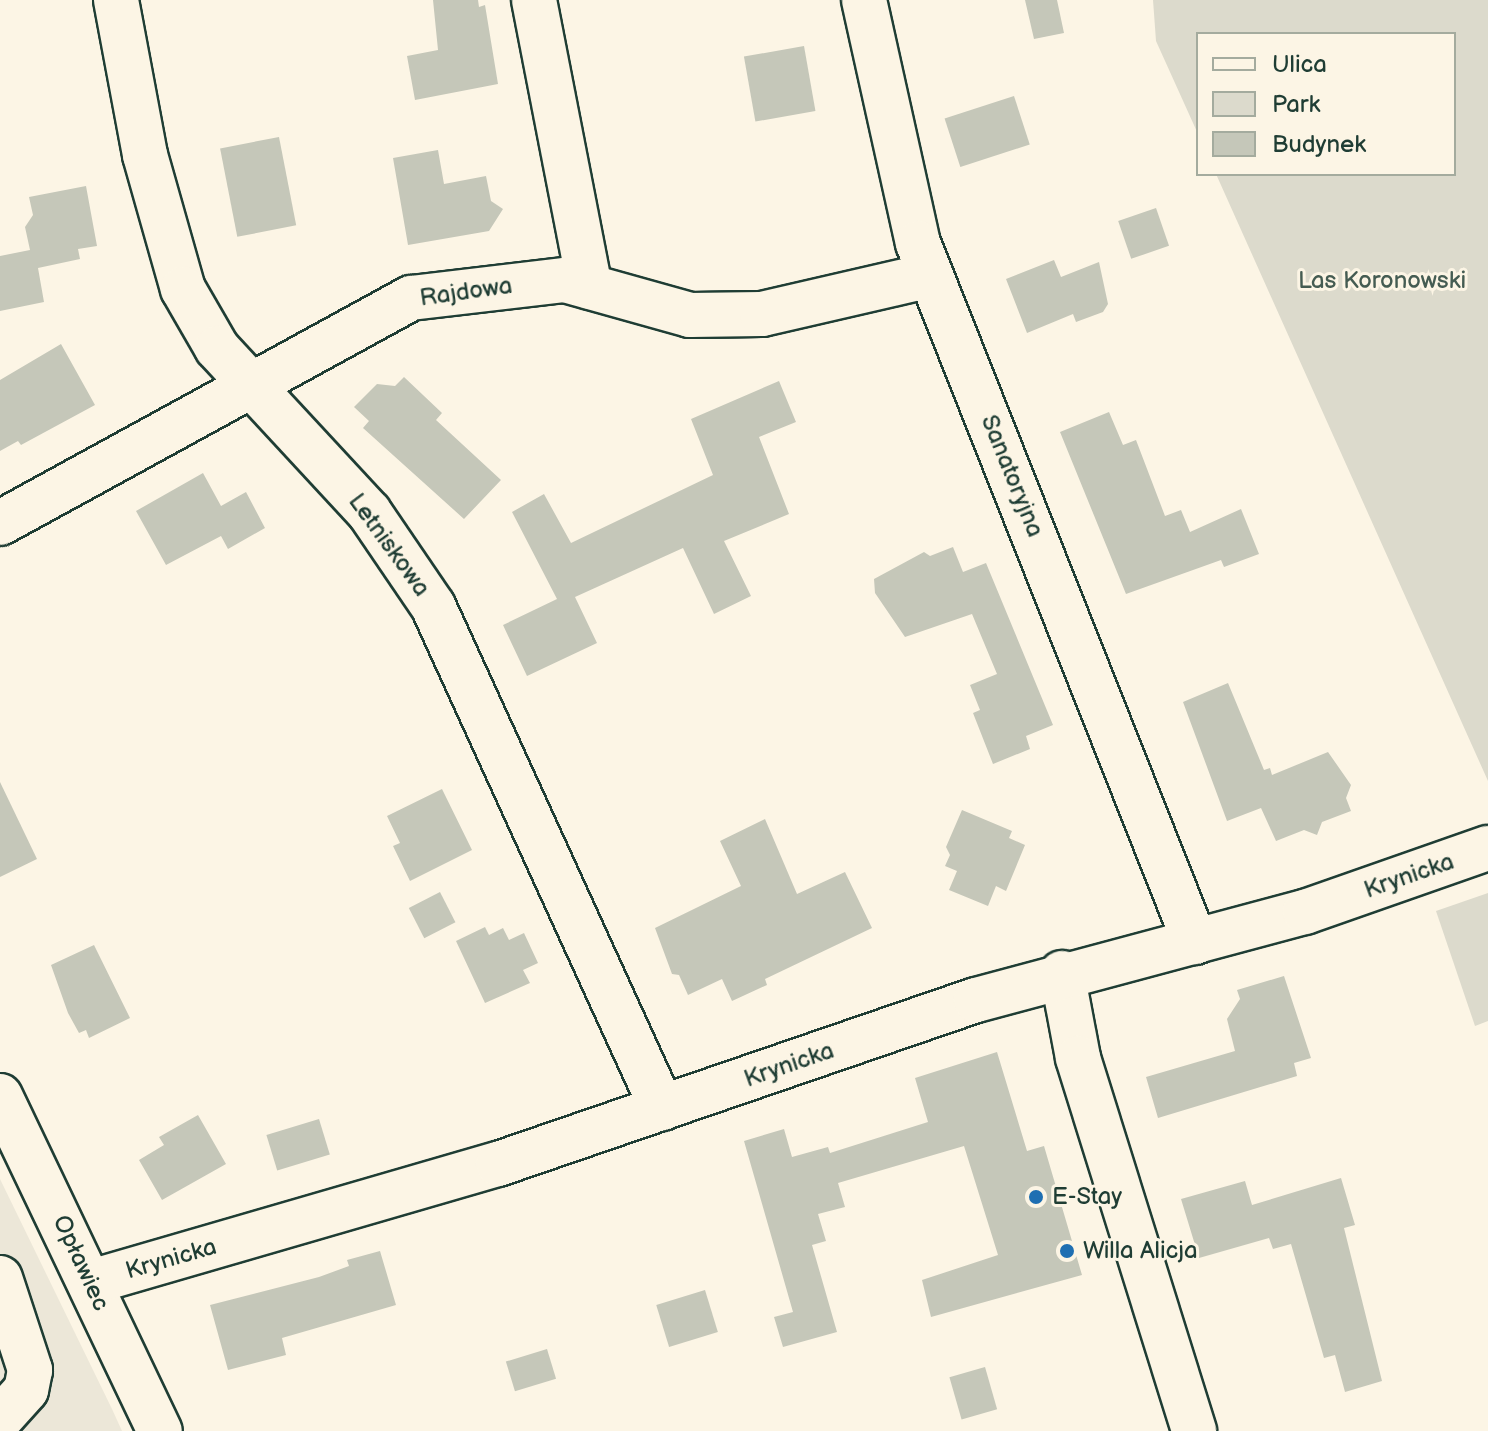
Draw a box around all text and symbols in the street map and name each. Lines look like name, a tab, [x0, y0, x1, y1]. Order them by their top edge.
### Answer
legend	[1196, 32, 1456, 176]
text: Ulica	[1272, 50, 1327, 79]
text: Park	[1272, 90, 1320, 119]
text: Budynek	[1272, 130, 1366, 159]
park label: Las Koronowski	[1298, 267, 1466, 295]
street label: Rajdowa	[418, 271, 514, 313]
street label: Sanatoryjna	[974, 411, 1050, 541]
street label: Letniskowa	[342, 488, 436, 602]
street label: Krynicka	[1360, 847, 1458, 905]
street label: Krynicka	[740, 1036, 838, 1094]
place label: E-Stay	[1052, 1183, 1122, 1211]
marker: E-Stay	[1027, 1188, 1045, 1206]
street label: Opławiec	[46, 1211, 116, 1315]
street label: Krynicka	[122, 1232, 220, 1286]
place label: Willa Alicja	[1083, 1237, 1198, 1265]
marker: Willa Alicja	[1058, 1242, 1076, 1260]

